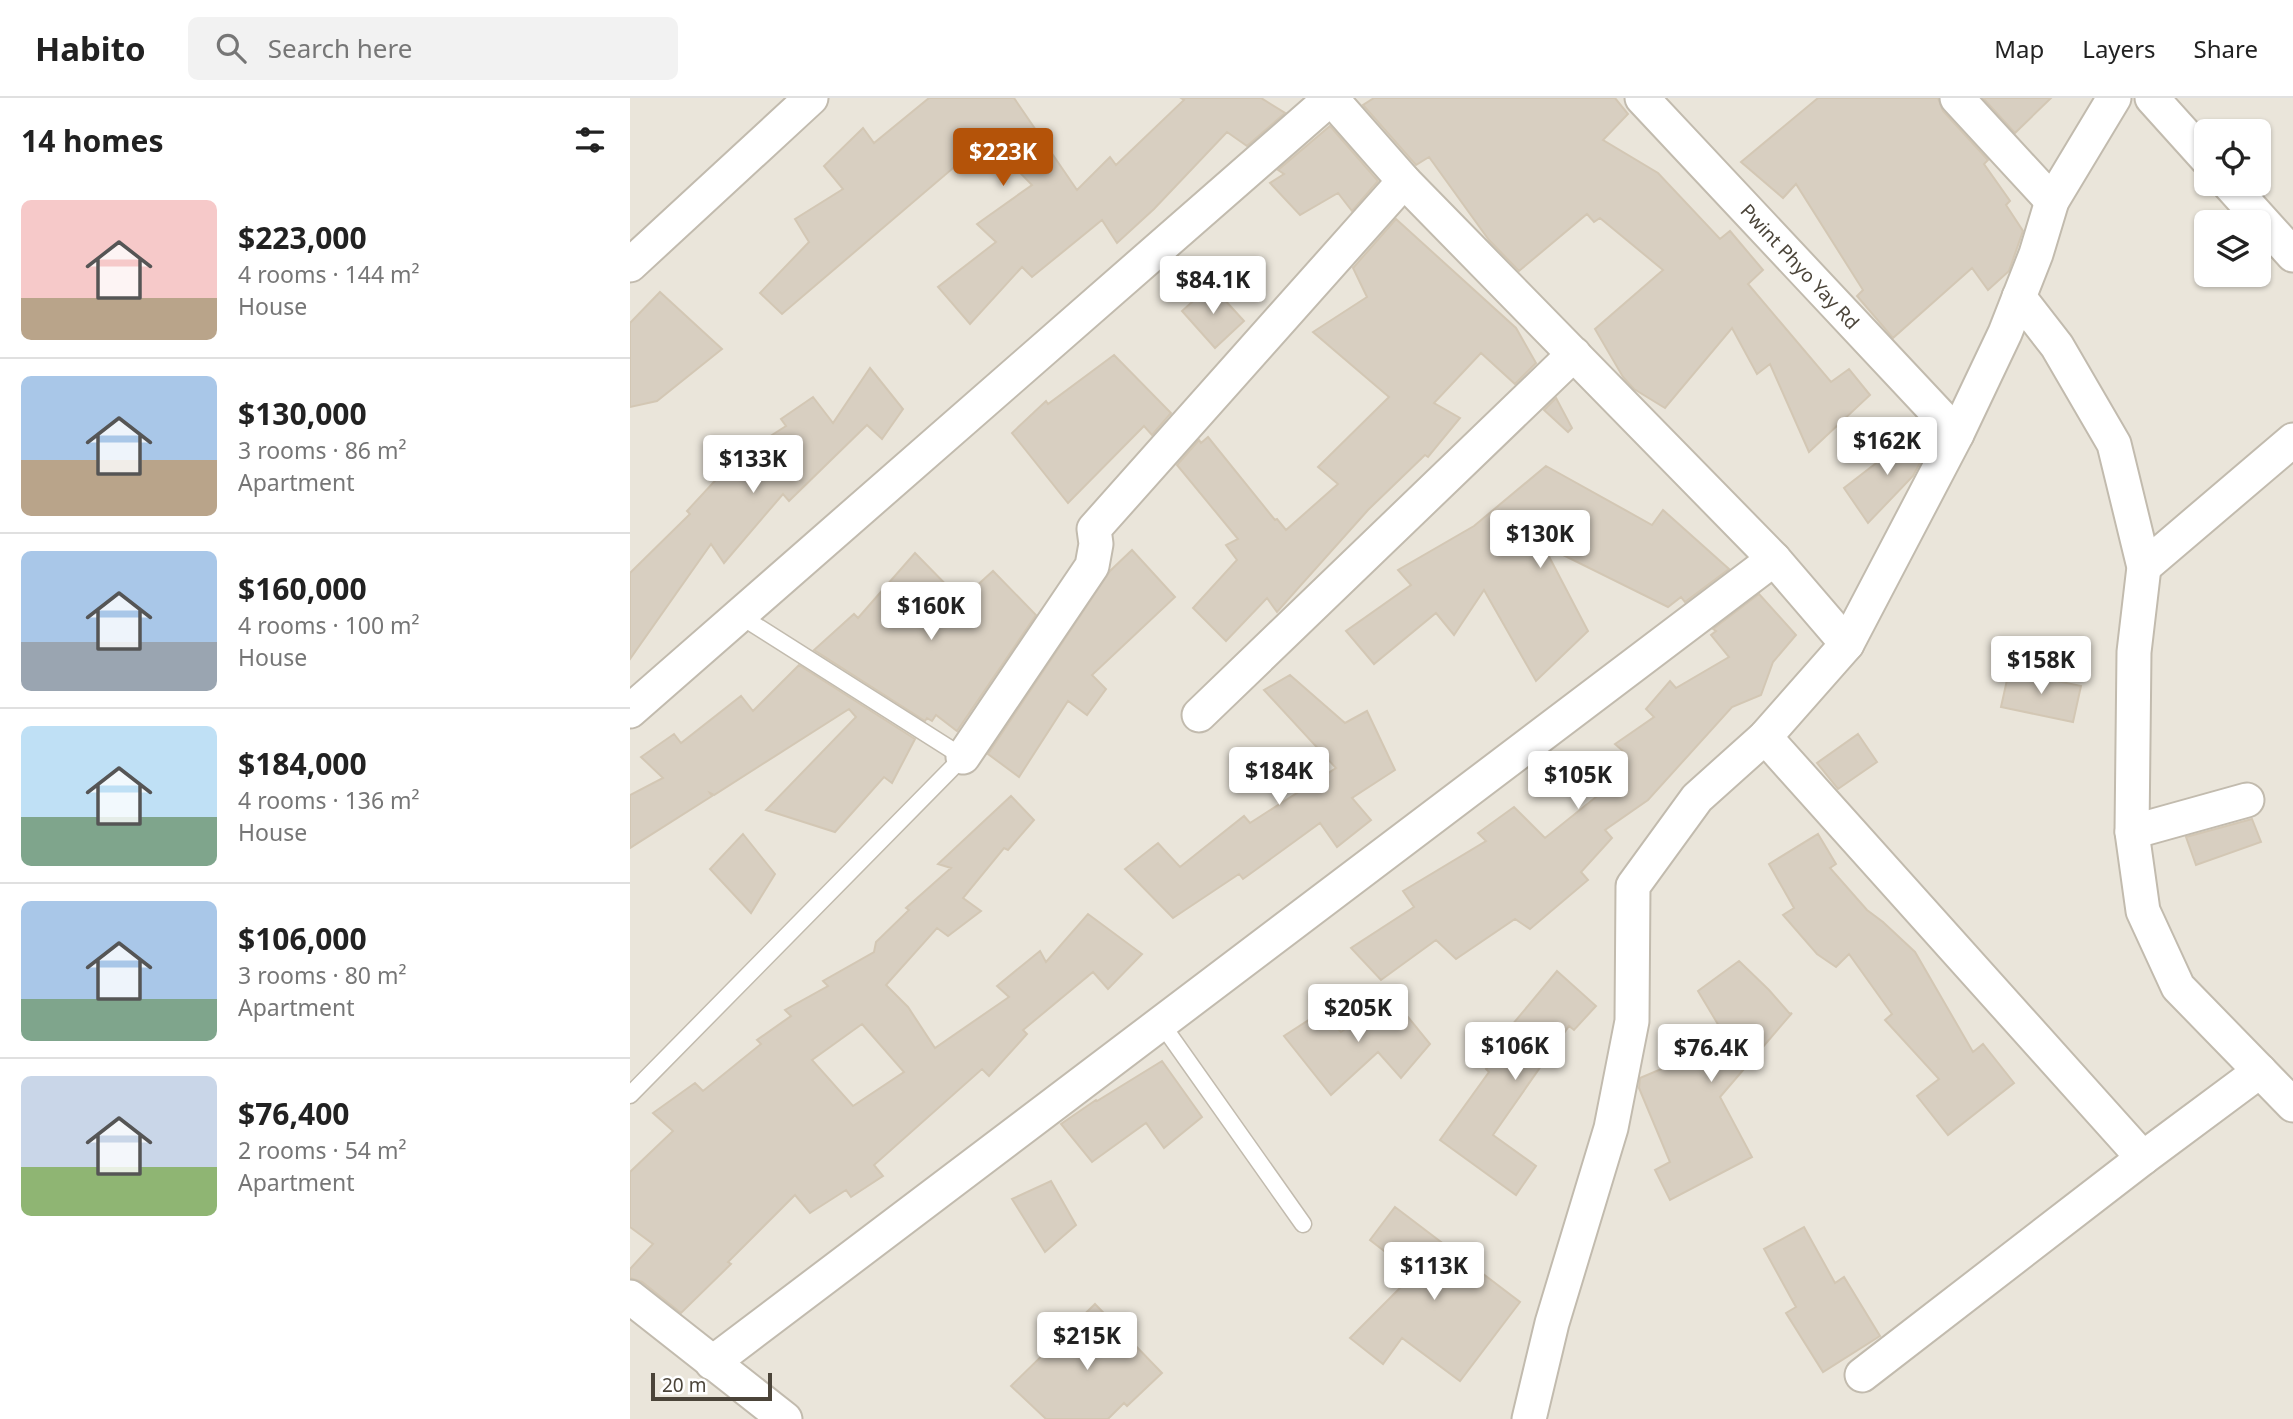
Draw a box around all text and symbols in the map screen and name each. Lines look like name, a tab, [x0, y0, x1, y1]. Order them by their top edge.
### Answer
search box	[188, 17, 678, 80]
text: Habito	[35, 26, 146, 71]
icon: search	[212, 29, 250, 67]
text: Search here	[268, 30, 412, 66]
text: Map	[1994, 32, 2044, 65]
text: Layers	[2082, 32, 2156, 65]
text: Share	[2194, 32, 2258, 65]
map controls	[2194, 119, 2271, 287]
button: locate	[2194, 119, 2271, 196]
text: 14 homes	[21, 120, 164, 161]
icon: filters	[571, 121, 609, 159]
pin: $223K	[954, 129, 1052, 188]
text: $223K	[969, 135, 1037, 167]
street label: Pwint Phyo Yay Rd	[1735, 198, 1865, 335]
button: layers	[2194, 210, 2271, 287]
text: $223,000	[238, 217, 367, 258]
icon: home	[77, 228, 161, 312]
pin: $84.1K	[1156, 256, 1270, 316]
text: 4 rooms · 144 m²	[238, 258, 420, 290]
text: $84.1K	[1176, 263, 1250, 295]
text: House	[238, 290, 307, 322]
text: $130,000	[238, 393, 367, 434]
icon: home	[77, 404, 161, 488]
pin: $162K	[1838, 418, 1936, 477]
text: $162K	[1853, 424, 1921, 456]
text: 3 rooms · 86 m²	[238, 434, 407, 466]
pin: $133K	[704, 436, 802, 495]
text: $133K	[719, 442, 787, 474]
text: Apartment	[238, 466, 355, 498]
pin: $130K	[1491, 510, 1589, 570]
text: $130K	[1506, 517, 1574, 549]
text: $160,000	[238, 568, 367, 609]
icon: home	[77, 579, 161, 663]
pin: $160K	[882, 582, 980, 642]
text: $160K	[897, 589, 965, 621]
text: 4 rooms · 100 m²	[238, 609, 420, 641]
pin: $158K	[1992, 636, 2090, 696]
text: House	[238, 641, 307, 673]
text: $158K	[2007, 643, 2075, 675]
text: $184,000	[238, 743, 367, 784]
pin: $184K	[1230, 748, 1328, 807]
pin: $105K	[1529, 752, 1627, 811]
icon: home	[77, 754, 161, 838]
text: $184K	[1245, 754, 1313, 786]
text: $105K	[1544, 758, 1612, 790]
text: 4 rooms · 136 m²	[238, 784, 420, 816]
text: House	[238, 816, 307, 848]
text: $106,000	[238, 918, 367, 959]
icon: home	[77, 929, 161, 1013]
text: 3 rooms · 80 m²	[238, 959, 407, 991]
pin: $205K	[1309, 984, 1407, 1044]
text: Apartment	[238, 991, 355, 1023]
text: $205K	[1324, 991, 1392, 1023]
pin: $106K	[1466, 1023, 1564, 1082]
pin: $76.4K	[1654, 1024, 1768, 1084]
text: $106K	[1481, 1029, 1549, 1061]
text: $76.4K	[1674, 1031, 1748, 1063]
text: $76,400	[238, 1093, 350, 1134]
icon: home	[77, 1104, 161, 1188]
text: 2 rooms · 54 m²	[238, 1134, 407, 1166]
text: Apartment	[238, 1166, 355, 1198]
pin: $113K	[1385, 1242, 1483, 1302]
text: $113K	[1400, 1249, 1468, 1281]
pin: $215K	[1038, 1312, 1136, 1372]
text: $215K	[1053, 1319, 1121, 1351]
scale bar	[651, 1370, 772, 1402]
text: 20 m	[662, 1372, 706, 1398]

